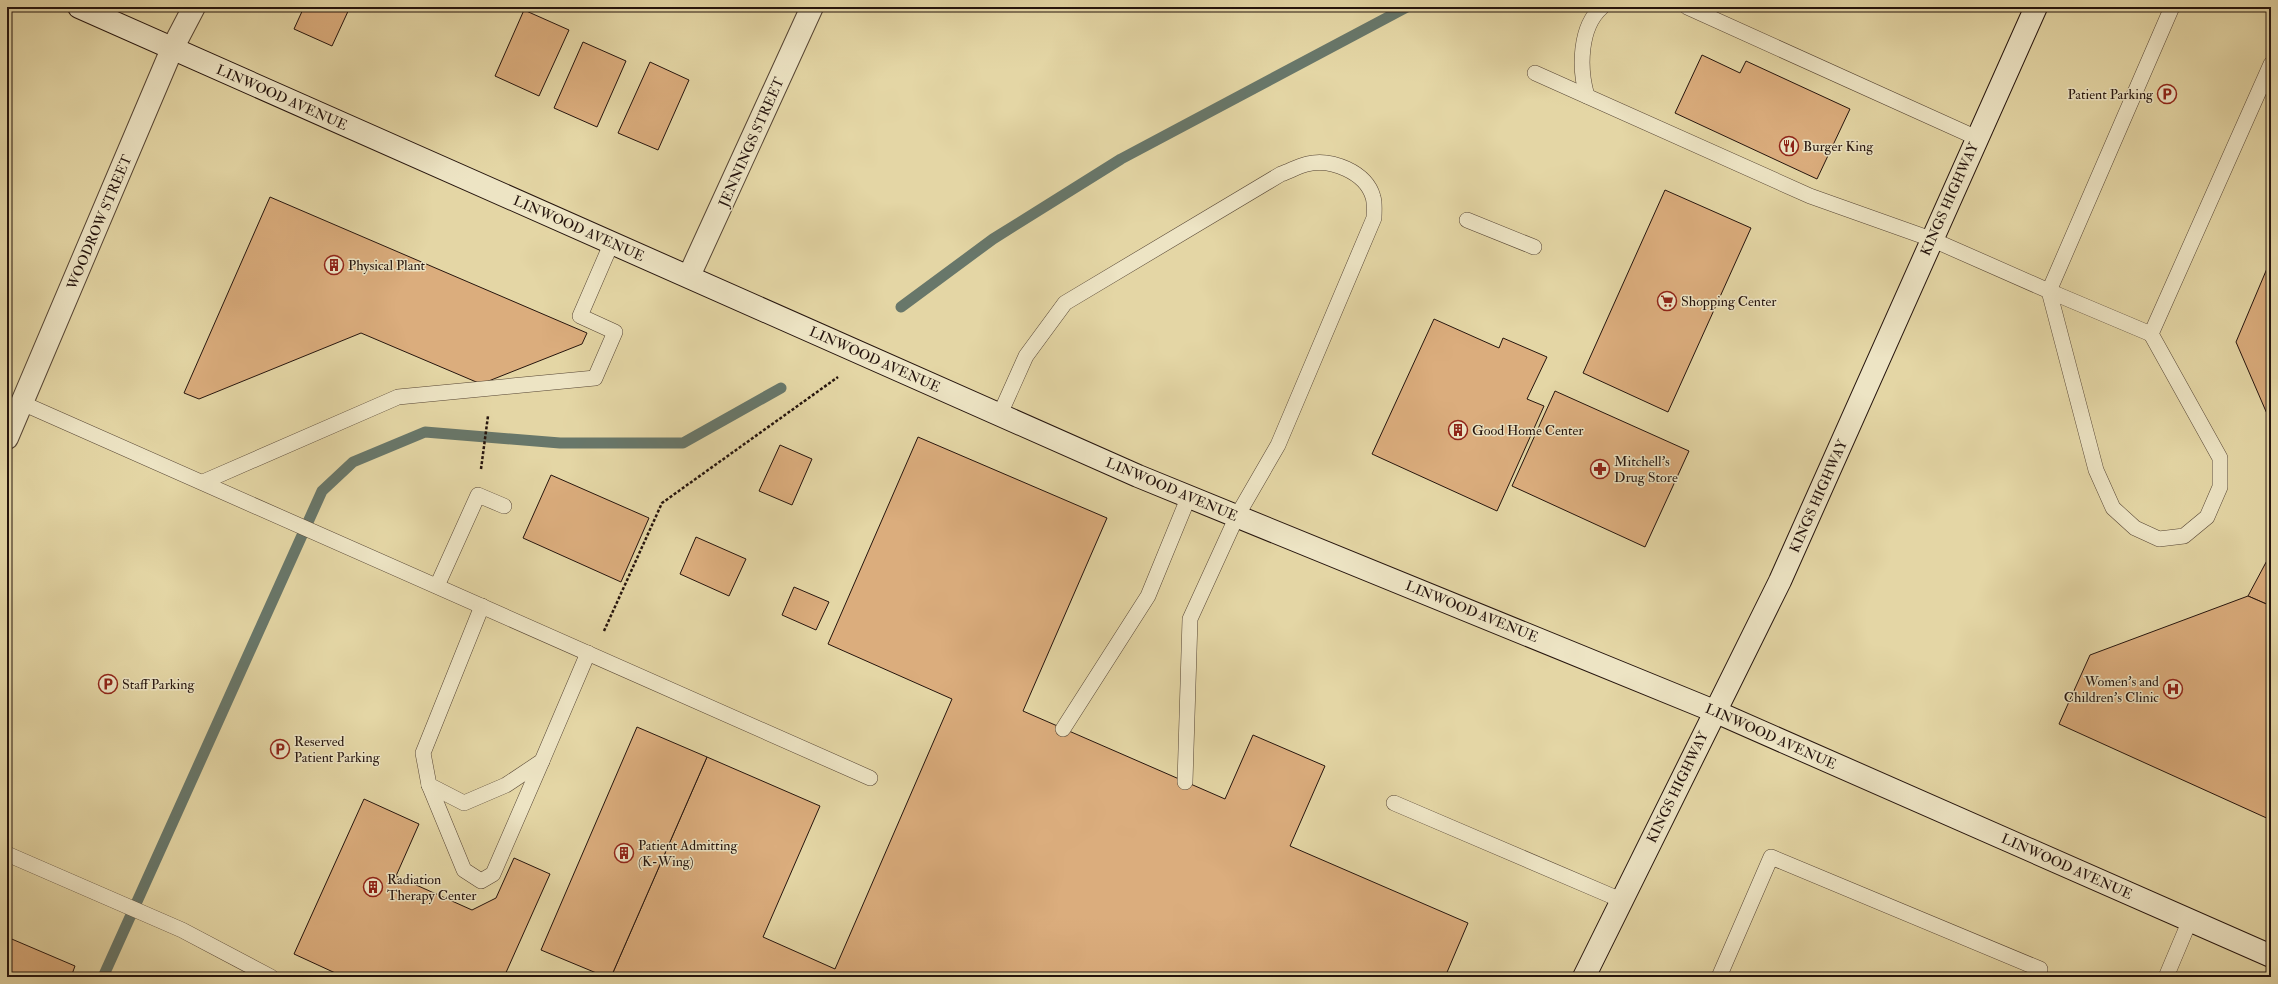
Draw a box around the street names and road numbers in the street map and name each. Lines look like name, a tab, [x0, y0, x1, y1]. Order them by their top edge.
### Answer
street label: LINWOOD AVENUE	[214, 61, 350, 134]
street label: JENNINGS STREET	[715, 74, 788, 211]
street label: KINGS HIGHWAY	[1917, 140, 1982, 258]
street label: WOODROW STREET	[63, 152, 136, 293]
street label: LINWOOD AVENUE	[511, 192, 647, 265]
street label: LINWOOD AVENUE	[807, 323, 943, 396]
street label: KINGS HIGHWAY	[1786, 437, 1851, 555]
street label: LINWOOD AVENUE	[1103, 454, 1240, 525]
street label: LINWOOD AVENUE	[1403, 577, 1541, 646]
street label: LINWOOD AVENUE	[1703, 700, 1839, 773]
street label: KINGS HIGHWAY	[1643, 728, 1712, 846]
street label: LINWOOD AVENUE	[1999, 830, 2135, 903]

